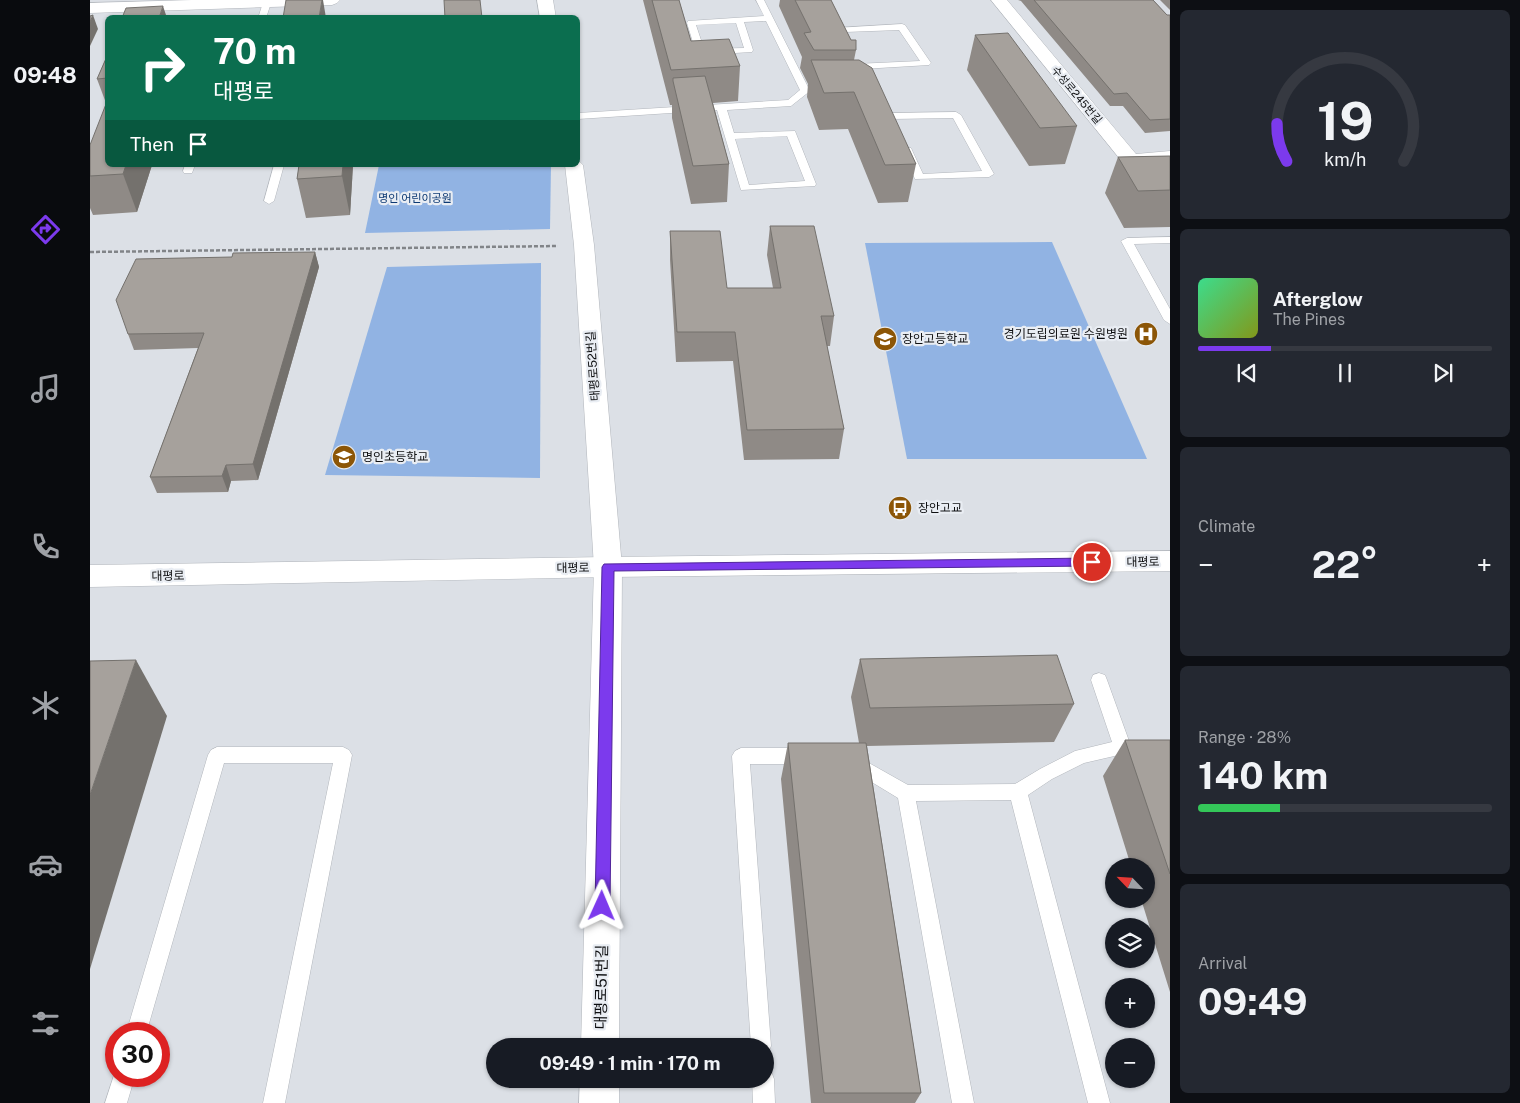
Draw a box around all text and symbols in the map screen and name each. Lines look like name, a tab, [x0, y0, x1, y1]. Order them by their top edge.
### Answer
text: 70 m	[213, 31, 296, 72]
icon: right	[130, 35, 195, 100]
text: 09:48	[13, 62, 77, 88]
street label: 수성로245번길	[1050, 64, 1104, 126]
text: 대평로	[213, 78, 274, 104]
text: 19	[1317, 91, 1373, 152]
icon: arrive	[184, 130, 212, 158]
text: Then	[130, 133, 174, 155]
text: km/h	[1324, 149, 1366, 170]
park label: 명인 어린이공원	[378, 192, 452, 204]
icon: directions	[28, 212, 63, 247]
text: Afterglow	[1273, 288, 1363, 310]
text: The Pines	[1273, 310, 1345, 329]
hospital icon: 경기도립의료원 수원병원	[1133, 321, 1159, 347]
school or university icon: 장안고등학교	[872, 326, 898, 352]
place label: 경기도립의료원 수원병원	[1004, 327, 1128, 341]
street label: 태평로52번길	[584, 331, 602, 401]
place label: 장안고등학교	[902, 332, 968, 346]
icon: previous	[1233, 359, 1261, 387]
icon: pause	[1331, 359, 1359, 387]
icon: next	[1429, 359, 1457, 387]
icon: music	[28, 371, 63, 406]
school or university icon: 명인초등학교	[331, 444, 357, 470]
place label: 명인초등학교	[362, 450, 428, 464]
bus stop icon: 장안고교	[887, 495, 913, 521]
place label: 장안고교	[918, 501, 962, 515]
text: Climate	[1198, 517, 1255, 536]
icon: phone	[28, 529, 63, 564]
pin	[1071, 541, 1113, 583]
text: 22°	[1312, 542, 1378, 587]
icon: arrive	[1078, 548, 1106, 576]
text: −	[1198, 548, 1214, 581]
text: +	[1476, 548, 1492, 581]
street label: 대평로	[1126, 555, 1160, 569]
street label: 대평로	[556, 561, 590, 575]
street label: 대평로	[151, 569, 185, 583]
icon: climate	[28, 688, 63, 723]
text: Range · 28%	[1198, 728, 1291, 747]
text: 140 km	[1198, 753, 1328, 798]
icon: car	[28, 847, 63, 882]
north arrow	[1105, 858, 1155, 908]
map controls	[1105, 858, 1155, 1088]
position arrow	[575, 879, 627, 931]
button: layers	[1105, 918, 1155, 968]
street label: 대평로51번길	[592, 944, 610, 1030]
text: Arrival	[1198, 954, 1247, 973]
button: +	[1105, 978, 1155, 1028]
text: 09:49	[1198, 979, 1308, 1024]
icon: filters	[28, 1006, 63, 1041]
speed limit sign: 30	[105, 1022, 170, 1087]
button: −	[1105, 1038, 1155, 1088]
text: 09:49 · 1 min · 170 m	[540, 1052, 720, 1074]

